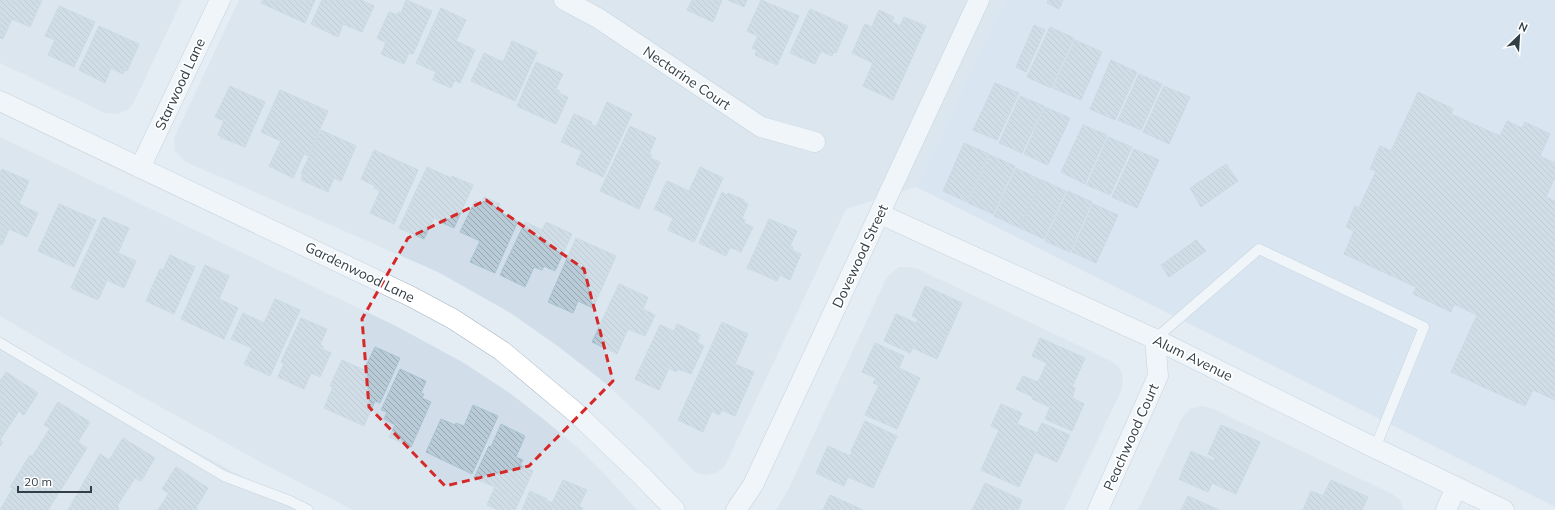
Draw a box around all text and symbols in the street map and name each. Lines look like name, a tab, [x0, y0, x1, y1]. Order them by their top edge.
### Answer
north arrow	[1499, 16, 1539, 56]
text: N	[1517, 19, 1530, 35]
street label: Starwood Lane	[151, 35, 209, 133]
street label: Nectarine Court	[640, 42, 734, 114]
street label: Dovewood Street	[828, 201, 892, 311]
street label: Gardenwood Lane	[302, 238, 418, 306]
street label: Alum Avenue	[1150, 331, 1236, 385]
street label: Peachwood Court	[1099, 380, 1163, 493]
scale bar	[18, 468, 91, 494]
text: 20 m	[24, 474, 52, 489]

